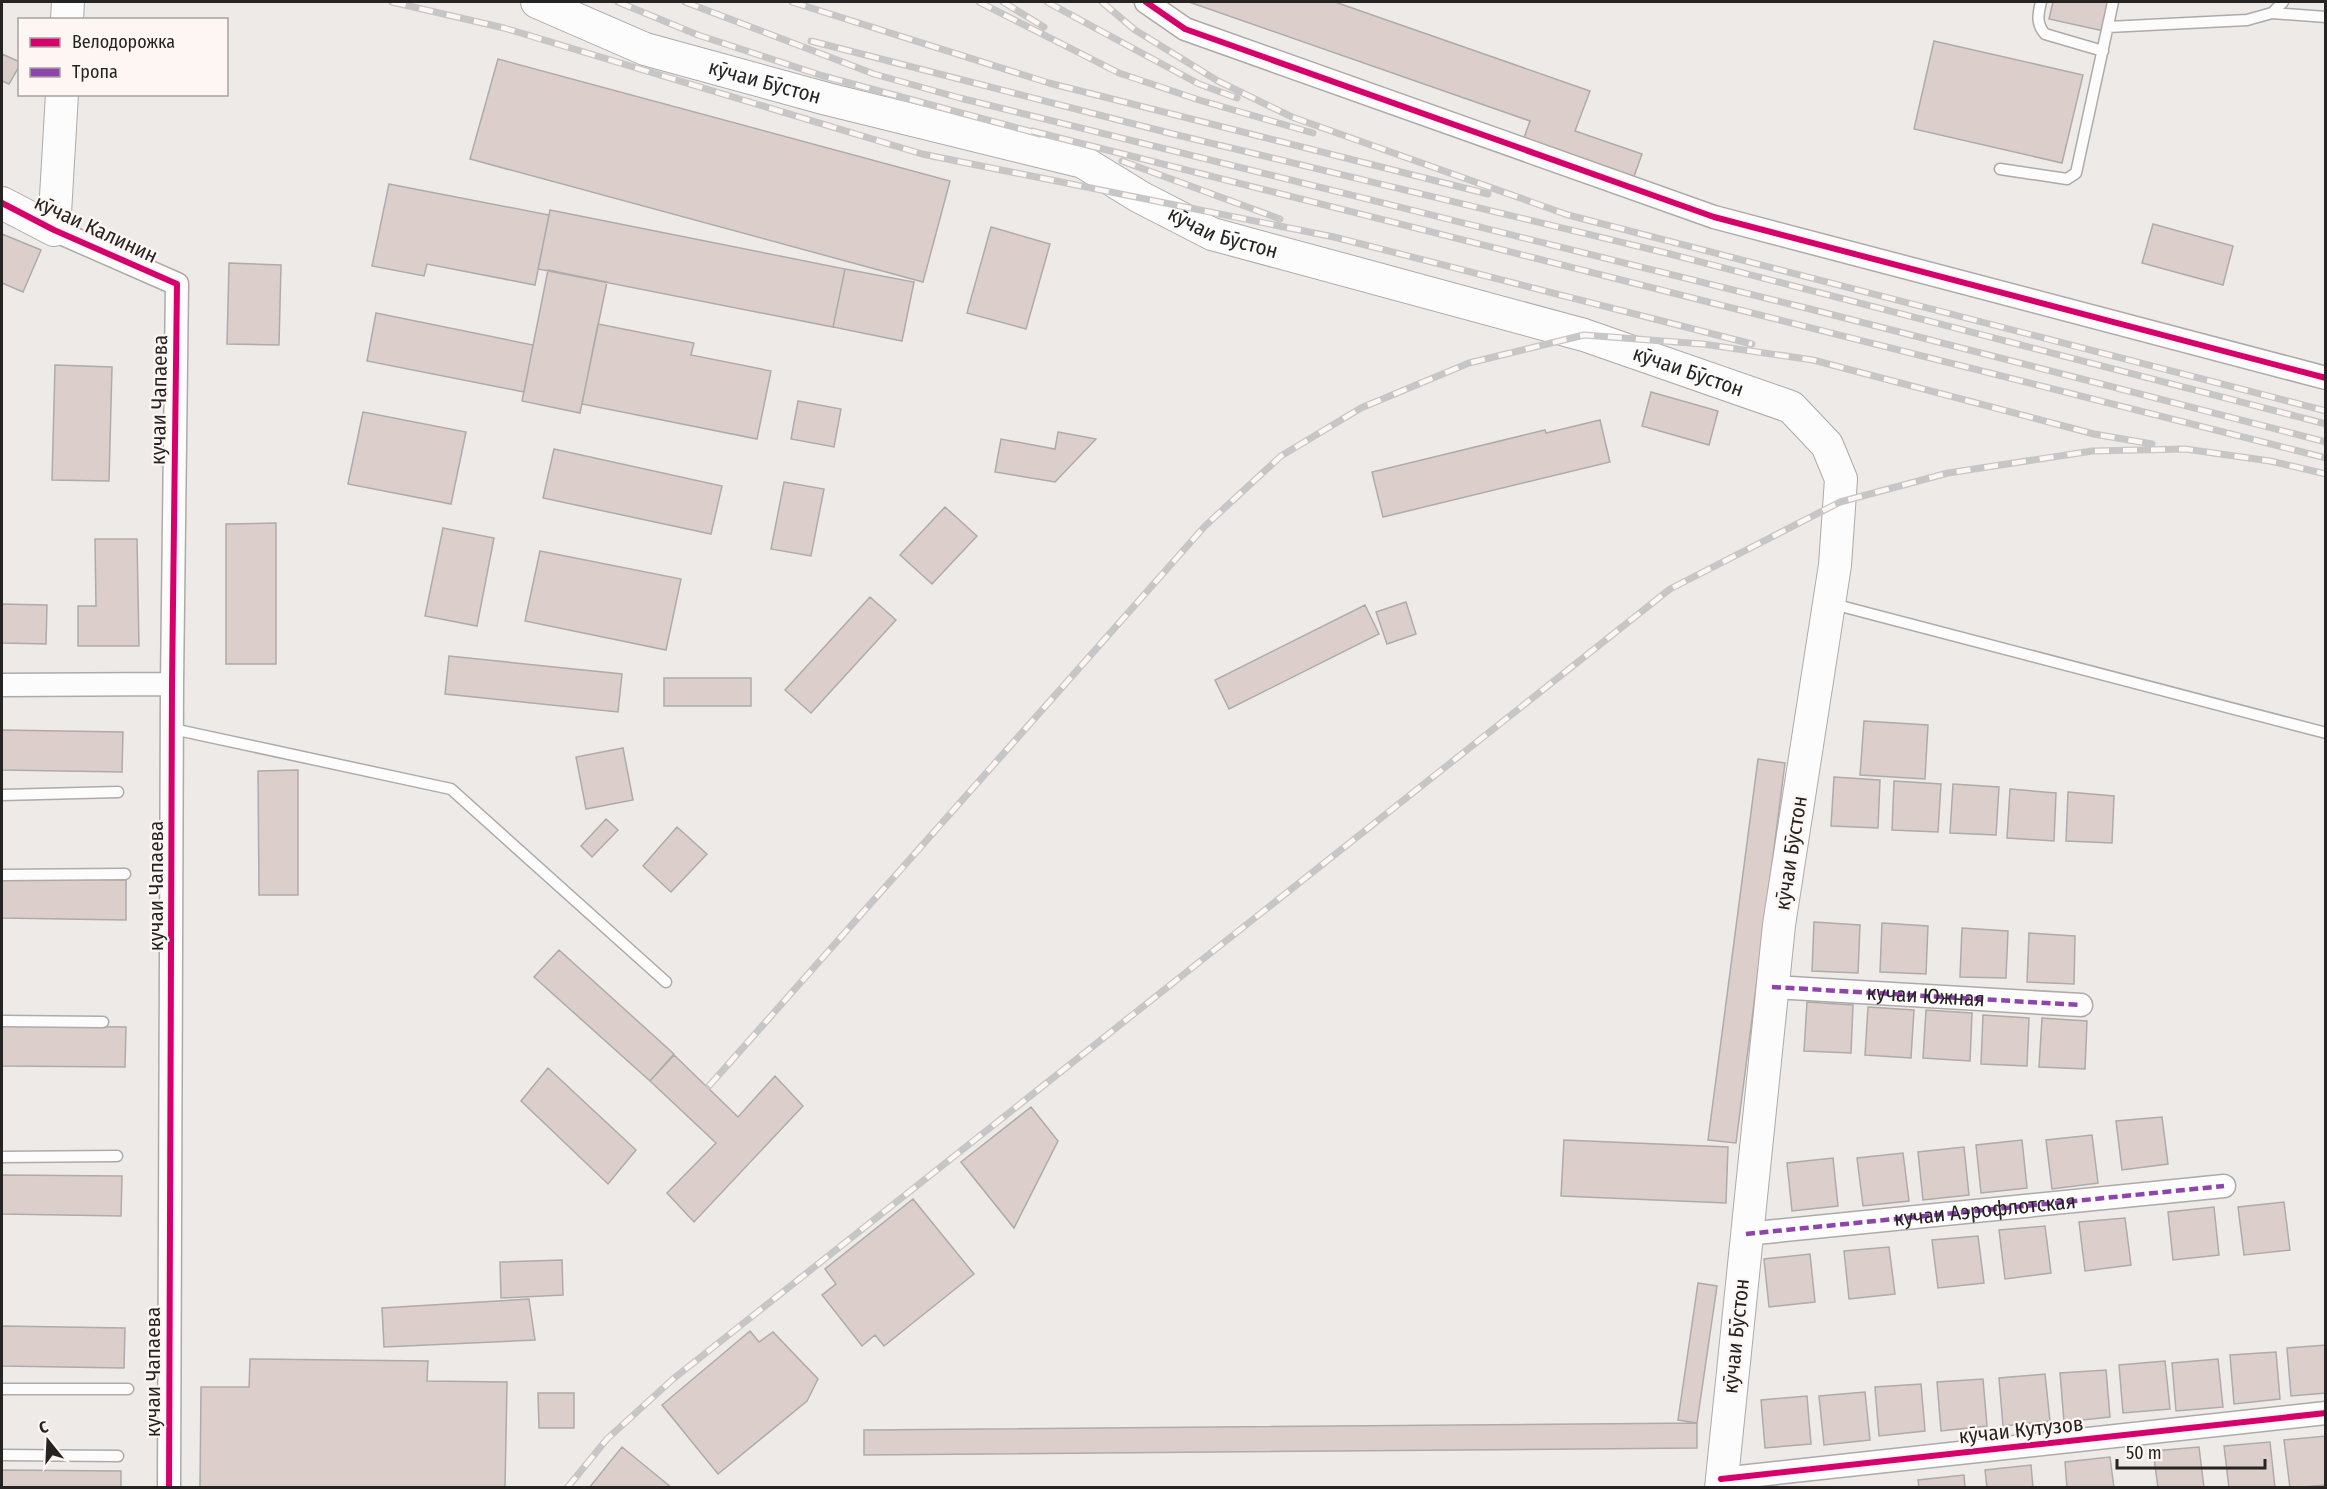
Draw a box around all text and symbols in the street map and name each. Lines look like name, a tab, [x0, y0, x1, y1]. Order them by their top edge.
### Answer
legend	[18, 18, 228, 96]
text: Велодорожка	[72, 31, 175, 53]
street label: кӯчаи Бӯстон	[706, 54, 824, 110]
text: Тропа	[72, 61, 118, 83]
street label: кӯчаи Калинин	[30, 189, 162, 269]
street label: кӯчаи Бӯстон	[1164, 201, 1281, 264]
street label: кучаи Чапаева	[145, 335, 173, 465]
street label: кӯчаи Бӯстон	[1630, 340, 1747, 403]
street label: кӯчаи Бӯстон	[1769, 794, 1813, 912]
street label: кучаи Чапаева	[143, 821, 169, 951]
street label: кучаи Южная	[1866, 980, 1986, 1012]
street label: кучаи Аэрофлотская	[1893, 1188, 2077, 1232]
street label: кӯчаи Бӯстон	[1717, 1277, 1755, 1395]
street label: кучаи Чапаева	[140, 1307, 166, 1437]
north arrow	[18, 1411, 78, 1471]
street label: кӯчаи Кутузов	[1957, 1411, 2085, 1449]
text: С	[37, 1417, 51, 1438]
scale bar	[2117, 1432, 2266, 1470]
text: 50 m	[2126, 1442, 2162, 1464]

